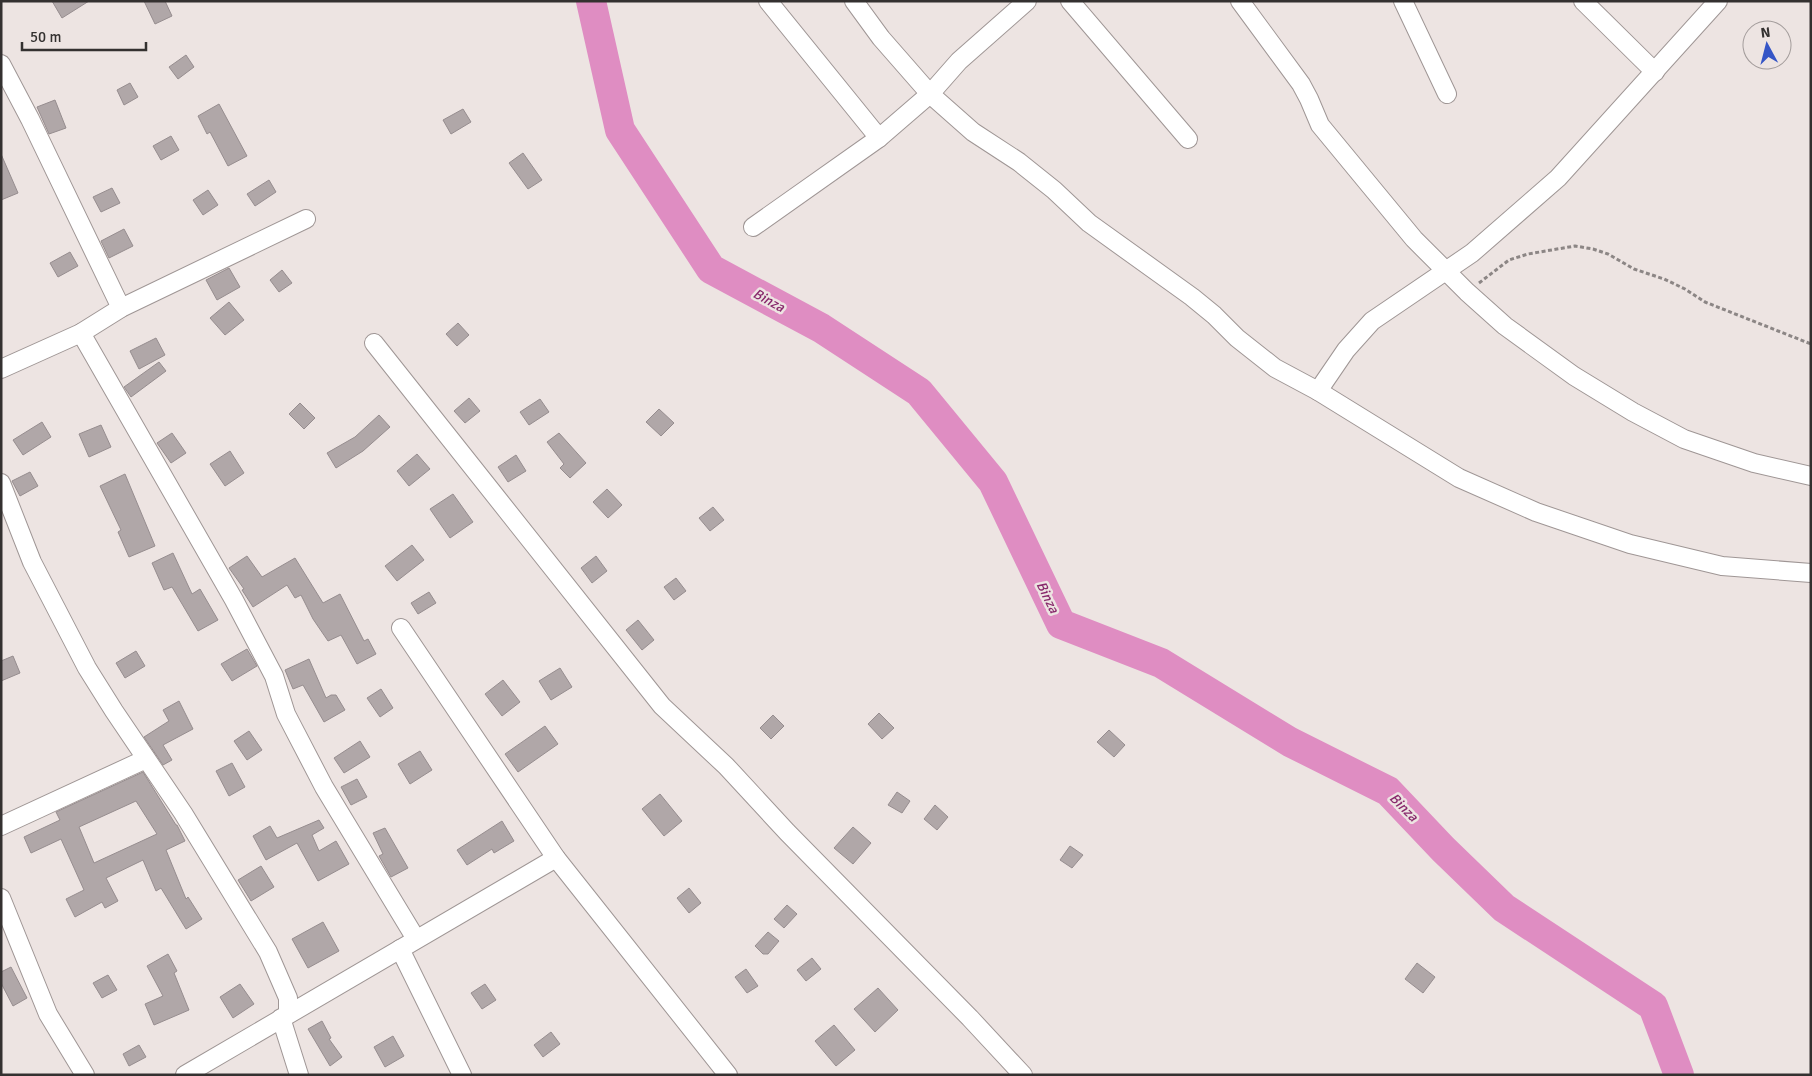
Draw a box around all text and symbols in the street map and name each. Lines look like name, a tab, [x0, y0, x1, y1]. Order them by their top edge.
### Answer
scale bar	[22, 20, 146, 52]
north arrow	[1742, 20, 1792, 70]
text: N	[1760, 24, 1771, 42]
text: 50 m	[30, 28, 61, 46]
water label: Binza	[750, 285, 788, 316]
water label: Binza	[1033, 579, 1063, 617]
water label: Binza	[1386, 790, 1422, 826]

